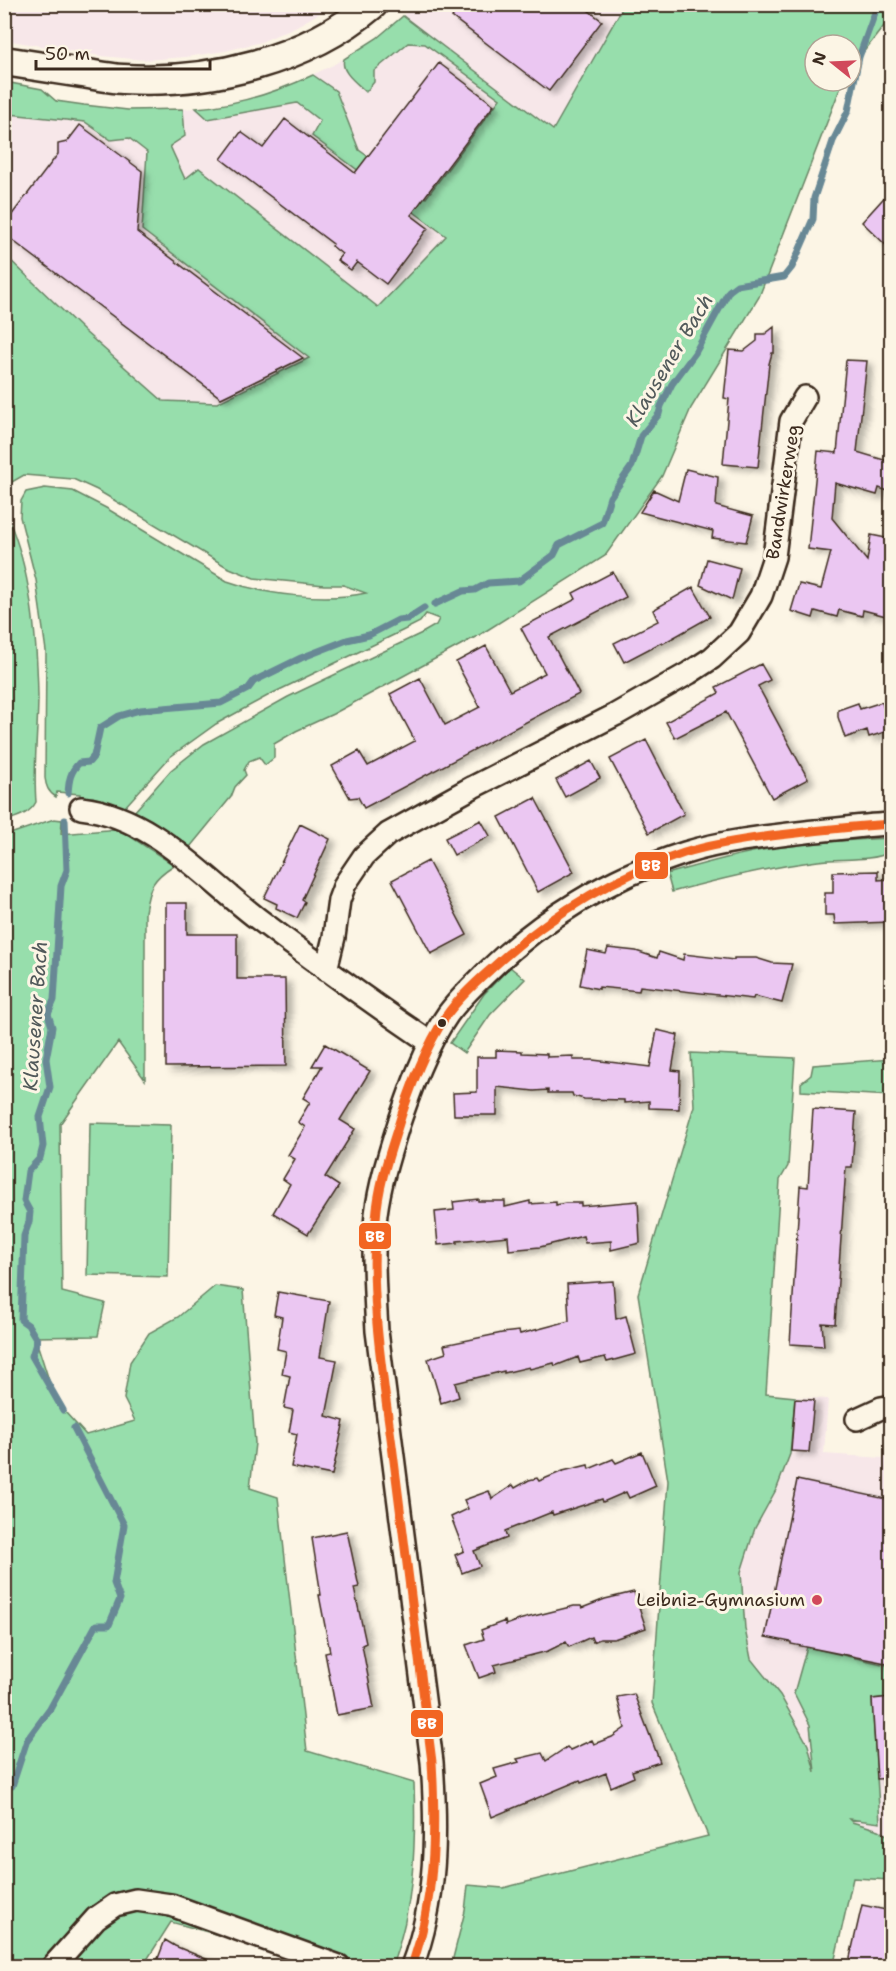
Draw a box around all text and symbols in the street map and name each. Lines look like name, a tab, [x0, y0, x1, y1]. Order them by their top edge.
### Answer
scale bar	[36, 33, 210, 71]
north arrow	[803, 33, 863, 93]
text: 50 m	[45, 42, 90, 66]
text: N	[807, 49, 831, 68]
water label: Klausener Bach	[619, 289, 719, 431]
street label: Bandwirkerweg	[760, 423, 806, 561]
line badge: BB	[634, 851, 669, 880]
text: BB	[641, 855, 661, 876]
water label: Klausener Bach	[17, 940, 53, 1092]
unlabelled marker	[436, 1017, 448, 1029]
line badge: BB	[358, 1222, 392, 1250]
text: BB	[365, 1226, 385, 1247]
place label: Leibniz-Gymnasium	[636, 1588, 805, 1612]
marker: Leibniz-Gymnasium	[810, 1593, 824, 1607]
line badge: BB	[410, 1709, 444, 1738]
text: BB	[417, 1713, 437, 1734]

